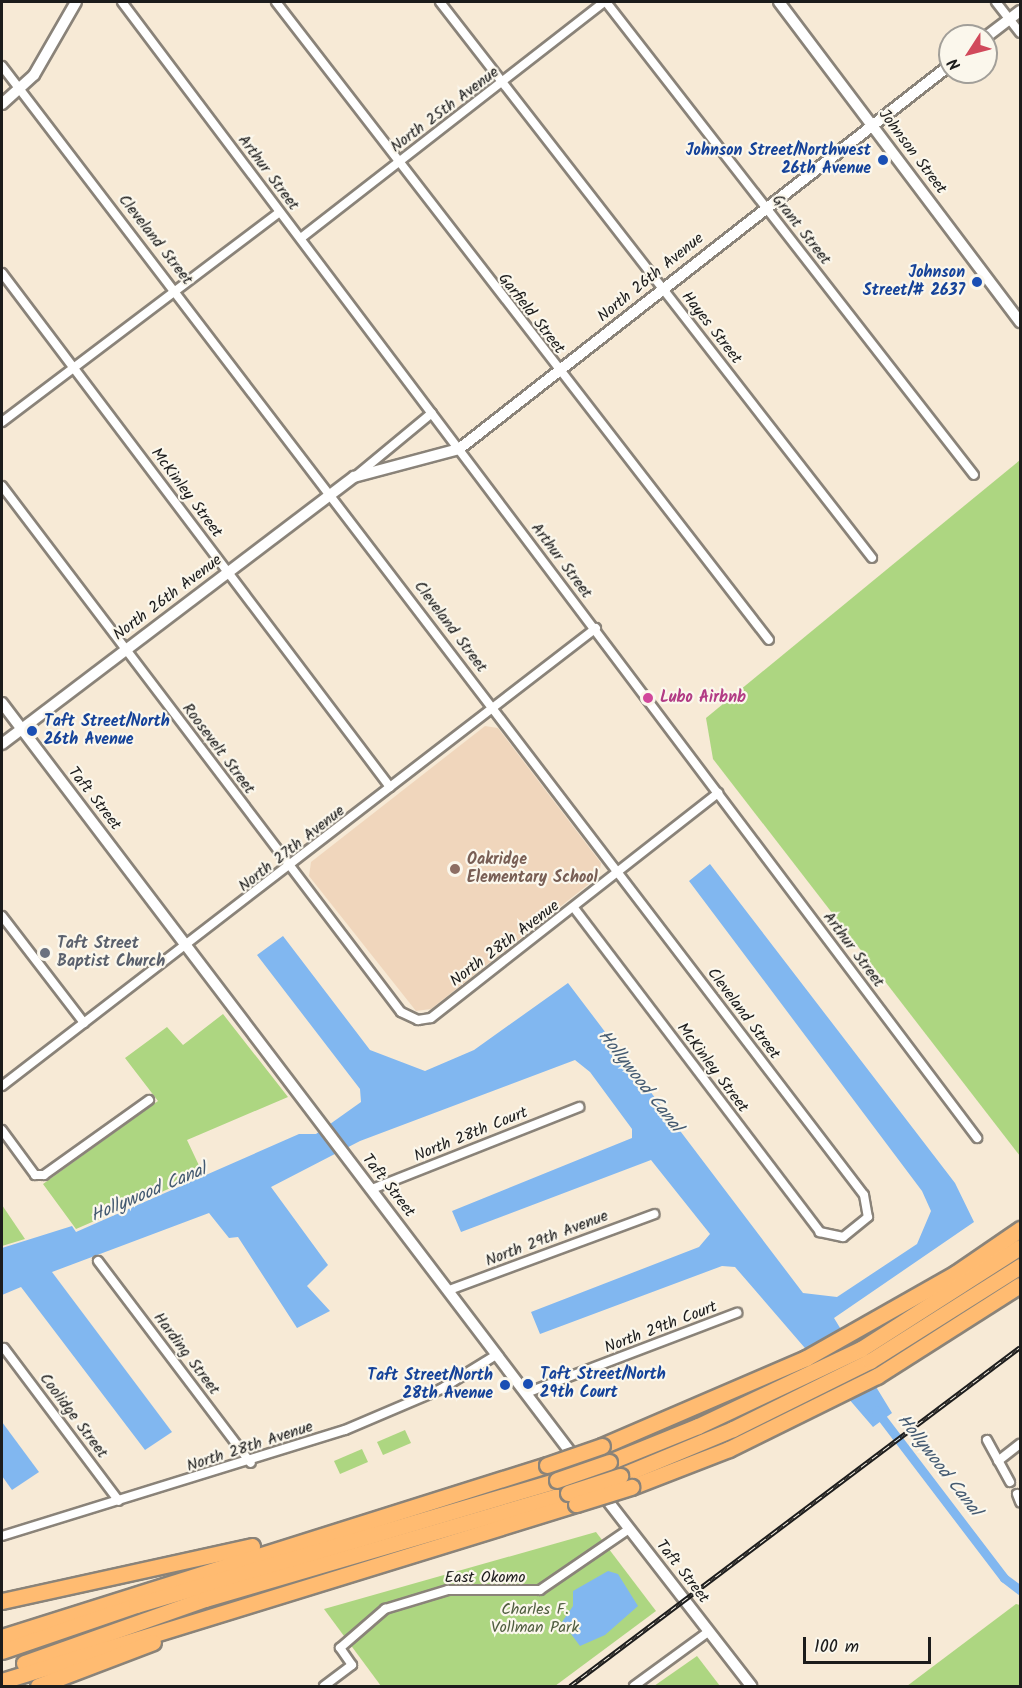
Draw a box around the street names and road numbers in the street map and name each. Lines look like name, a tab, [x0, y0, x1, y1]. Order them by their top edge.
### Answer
street label: North 25th Avenue	[387, 63, 503, 157]
street label: Johnson Street	[874, 106, 950, 198]
street label: Arthur Street	[233, 131, 303, 215]
street label: Cleveland Street	[114, 191, 196, 289]
street label: Grant Street	[767, 191, 835, 269]
street label: North 26th Avenue	[594, 229, 708, 327]
street label: Garfield Street	[494, 270, 568, 358]
street label: Hayes Street	[677, 288, 745, 368]
street label: McKinley Street	[146, 444, 226, 542]
street label: Arthur Street	[526, 519, 596, 603]
street label: North 26th Avenue	[110, 551, 226, 645]
street label: Cleveland Street	[409, 577, 491, 677]
street label: Roosevelt Street	[178, 700, 258, 798]
street label: Taft Street	[63, 763, 125, 835]
street label: North 27th Avenue	[235, 802, 349, 896]
street label: North 28th Avenue	[447, 897, 563, 991]
street label: Arthur Street	[818, 908, 888, 992]
street label: Cleveland Street	[702, 964, 784, 1064]
street label: McKinley Street	[672, 1019, 752, 1117]
street label: North 28th Court	[411, 1103, 531, 1167]
street label: Taft Street	[357, 1150, 419, 1222]
street label: North 29th Avenue	[483, 1207, 611, 1271]
street label: North 29th Court	[602, 1298, 720, 1358]
street label: Harding Street	[149, 1309, 223, 1399]
street label: Coolidge Street	[35, 1370, 111, 1462]
street label: North 28th Avenue	[184, 1418, 316, 1476]
street label: Taft Street	[651, 1536, 713, 1608]
street label: East Okomo	[445, 1568, 525, 1588]

